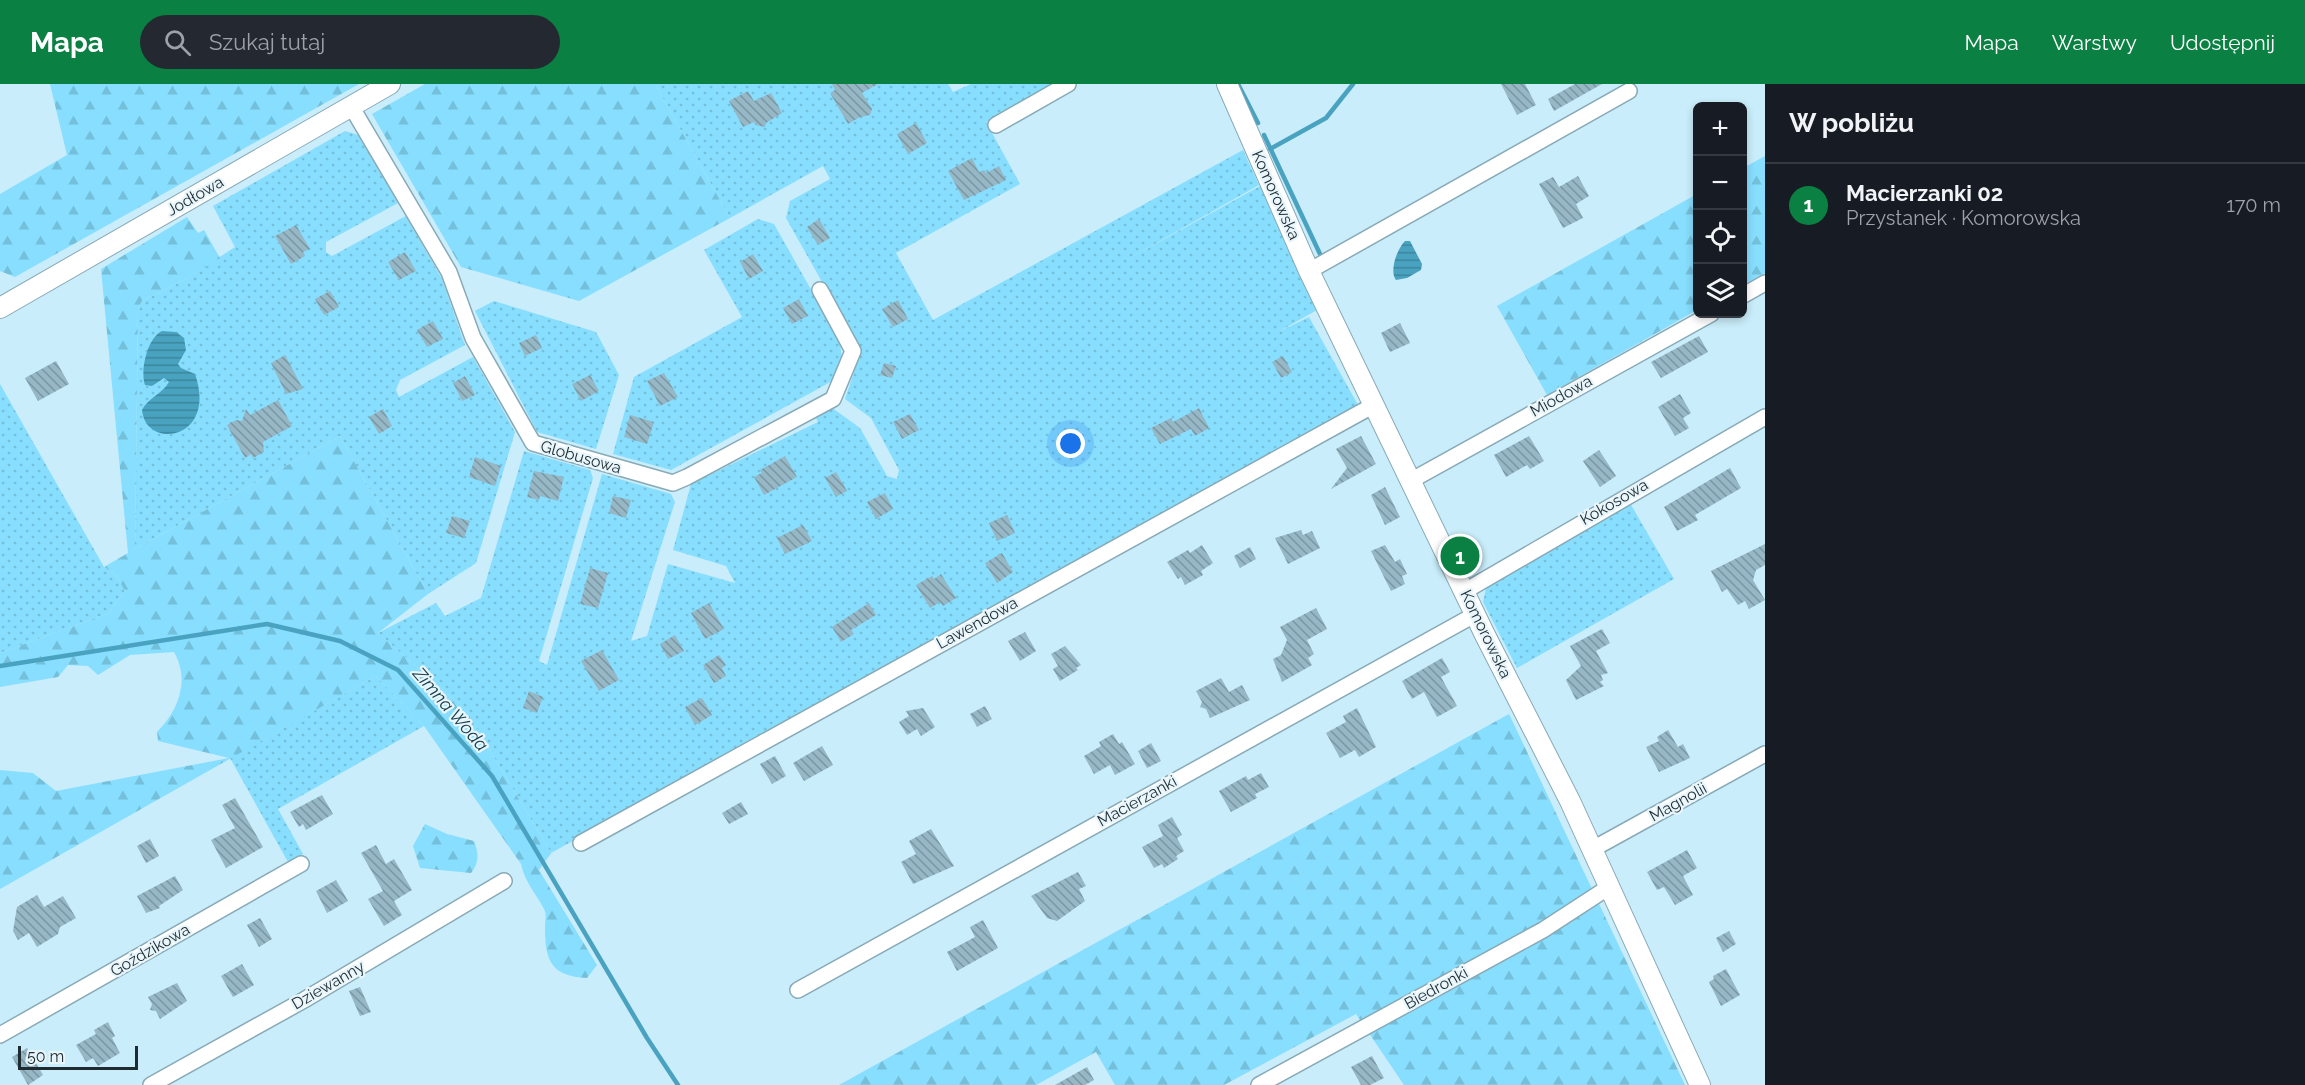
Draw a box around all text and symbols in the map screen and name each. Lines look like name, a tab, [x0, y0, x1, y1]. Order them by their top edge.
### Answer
search box	[140, 15, 560, 69]
text: Mapa	[30, 26, 104, 59]
icon: search	[161, 26, 194, 59]
text: Szukaj tutaj	[209, 29, 325, 55]
text: Mapa	[1964, 30, 2019, 55]
text: Warstwy	[2052, 30, 2137, 55]
text: Udostępnij	[2170, 30, 2275, 55]
map controls	[1693, 102, 1747, 318]
button: +	[1693, 102, 1747, 156]
text: W pobliżu	[1789, 108, 1914, 138]
street label: Komorowska	[1248, 147, 1304, 243]
button: −	[1693, 156, 1747, 210]
street label: Jodłowa	[163, 172, 227, 220]
text: Macierzanki 02	[1846, 180, 2003, 206]
text: 1	[1804, 193, 1813, 217]
text: 170 m	[2226, 193, 2281, 217]
text: Przystanek · Komorowska	[1846, 206, 2081, 230]
button: locate	[1693, 210, 1747, 264]
button: layers	[1693, 264, 1747, 318]
street label: Miodowa	[1527, 371, 1595, 421]
your location	[1056, 429, 1085, 458]
street label: Globusowa	[538, 436, 624, 478]
street label: Kokosowa	[1577, 475, 1651, 529]
pin: 1	[1440, 534, 1480, 578]
street label: Komorowska	[1456, 587, 1516, 681]
street label: Lawendowa	[933, 593, 1021, 653]
water label: Zimna Woda	[408, 662, 493, 755]
street label: Macierzanki	[1094, 771, 1180, 831]
street label: Magnolii	[1646, 778, 1710, 826]
street label: Goździkowa	[107, 920, 193, 980]
street label: Dziewanny	[288, 956, 368, 1013]
street label: Biedronki	[1401, 963, 1471, 1013]
scale bar	[18, 1043, 138, 1070]
text: 50 m	[27, 1047, 64, 1066]

